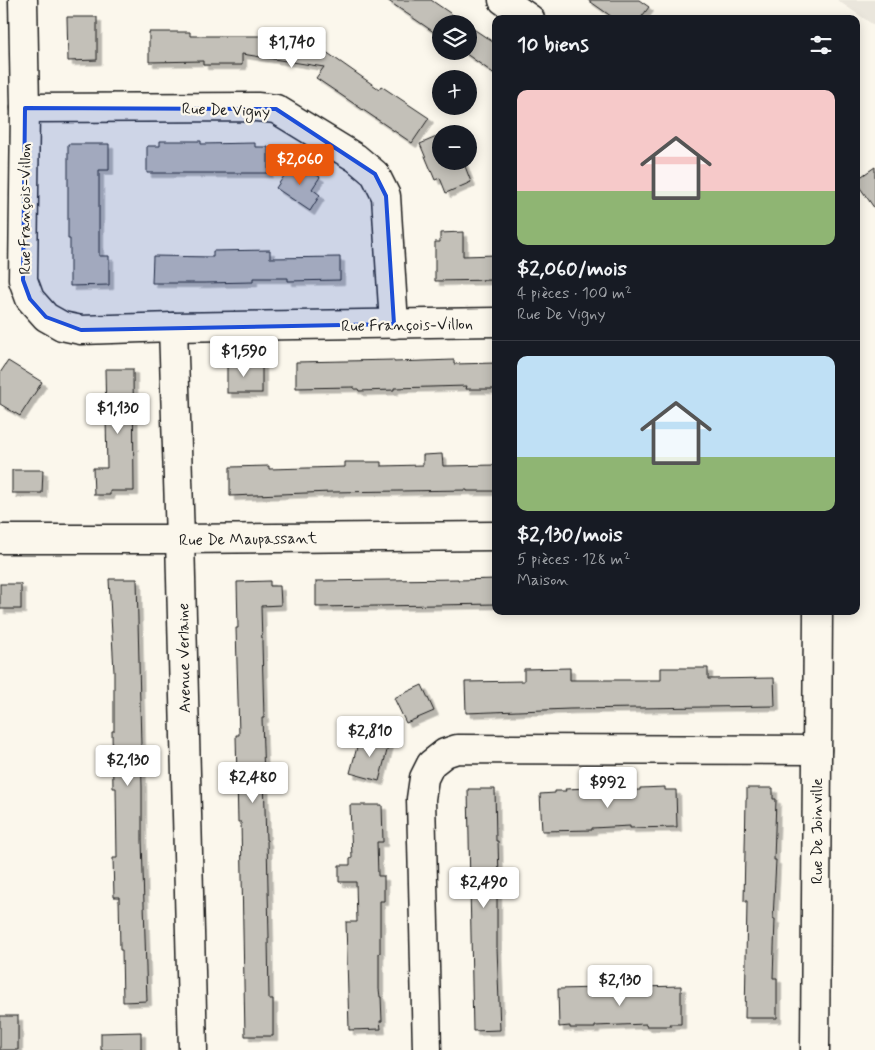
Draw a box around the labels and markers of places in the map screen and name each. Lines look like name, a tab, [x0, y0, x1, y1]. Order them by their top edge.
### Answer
pin: $1,740	[251, 27, 333, 69]
pin: $2,060	[259, 144, 341, 186]
pin: $1,590	[203, 336, 285, 378]
pin: $1,130	[77, 392, 159, 435]
pin: $2,810	[329, 716, 411, 758]
pin: $2,130	[87, 744, 169, 787]
pin: $2,480	[212, 762, 294, 804]
pin: $992	[578, 766, 638, 809]
pin: $2,490	[443, 866, 525, 909]
pin: $2,130	[579, 964, 661, 1007]

